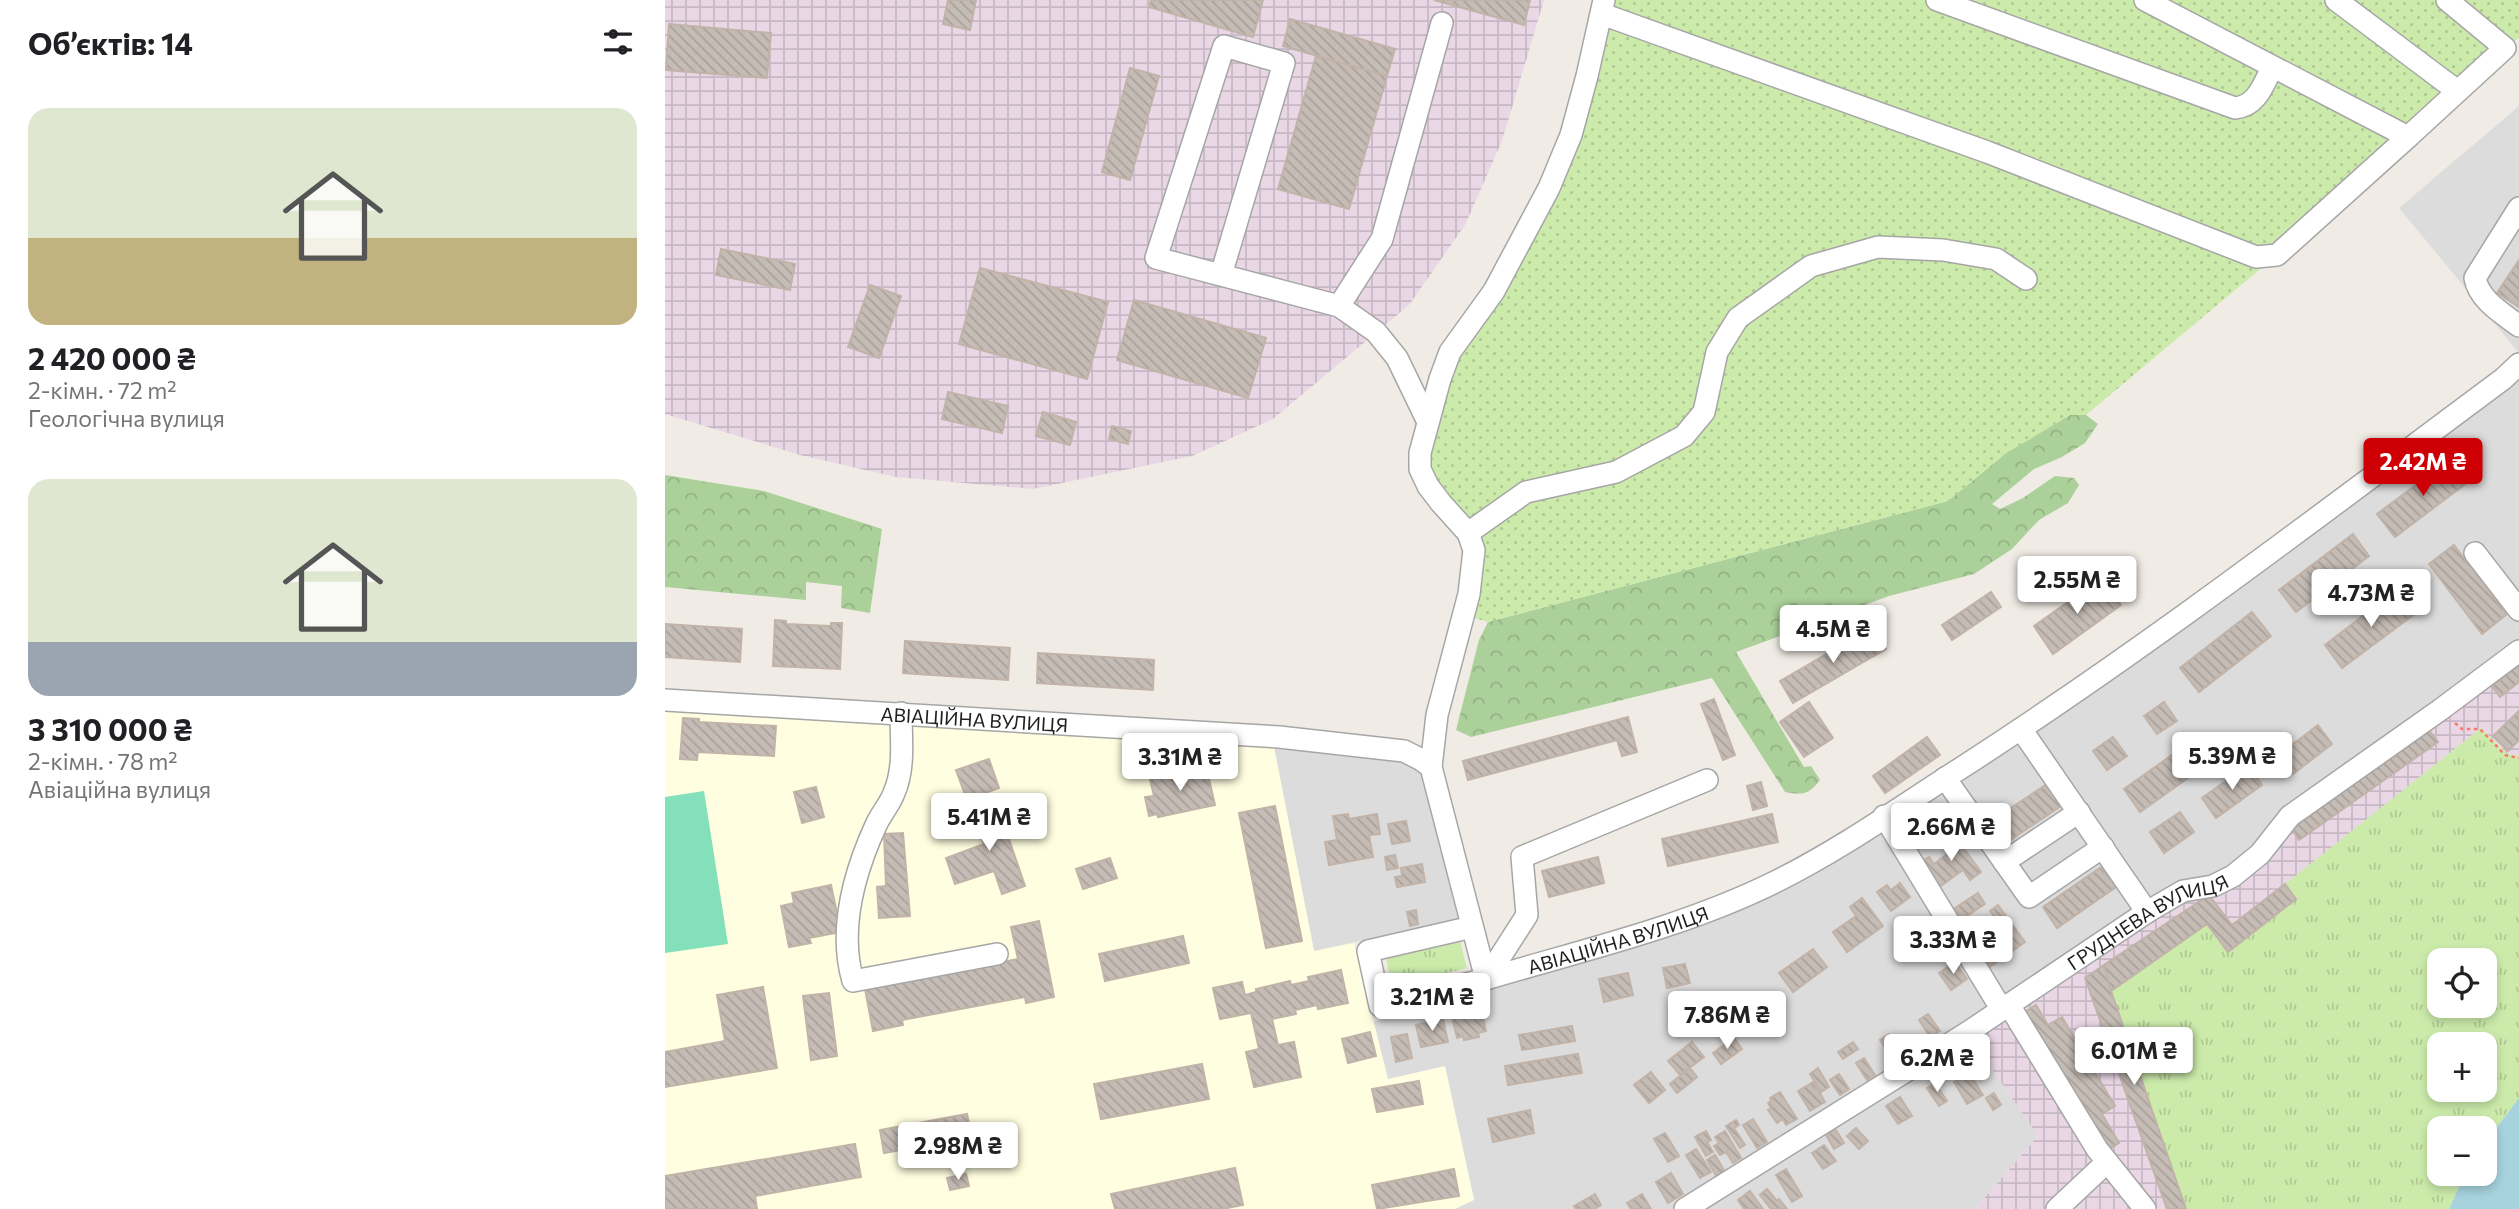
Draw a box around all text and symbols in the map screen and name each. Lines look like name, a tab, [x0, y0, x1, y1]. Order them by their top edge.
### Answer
icon: filters	[599, 23, 637, 61]
text: Об’єктів: 14	[28, 24, 193, 61]
icon: home	[270, 153, 396, 279]
text: 2 420 000 ₴	[28, 339, 196, 376]
text: 2-кімн. · 72 m²	[28, 376, 176, 404]
text: Геологічна вулиця	[28, 404, 225, 432]
pin: 2.42M ₴	[2358, 438, 2488, 498]
text: 2.42M ₴	[2379, 447, 2467, 475]
icon: home	[270, 524, 396, 650]
pin: 2.55M ₴	[2012, 556, 2142, 616]
text: 2.55M ₴	[2034, 565, 2120, 593]
pin: 4.73M ₴	[2306, 570, 2436, 629]
text: 4.73M ₴	[2328, 578, 2414, 606]
pin: 4.5M ₴	[1776, 606, 1890, 665]
text: 4.5M ₴	[1796, 614, 1870, 642]
street label: АВІАЦІЙНА ВУЛИЦЯ	[880, 702, 1069, 736]
text: 3 310 000 ₴	[28, 710, 192, 747]
pin: 5.39M ₴	[2167, 732, 2297, 792]
pin: 3.31M ₴	[1115, 734, 1245, 793]
text: 5.39M ₴	[2188, 741, 2276, 769]
text: 3.31M ₴	[1138, 742, 1222, 770]
text: 2-кімн. · 78 m²	[28, 747, 178, 775]
text: Авіаційна вулиця	[28, 775, 211, 803]
pin: 5.41M ₴	[924, 794, 1054, 853]
text: 5.41M ₴	[947, 802, 1031, 830]
pin: 2.66M ₴	[1886, 804, 2016, 863]
text: 2.66M ₴	[1907, 812, 1995, 840]
street label: ГРУДНЕВА ВУЛИЦЯ	[2062, 869, 2232, 974]
street label: АВІАЦІЙНА ВУЛИЦЯ	[1525, 900, 1711, 978]
pin: 3.33M ₴	[1888, 916, 2018, 976]
text: 3.33M ₴	[1910, 925, 1996, 953]
map controls	[2427, 948, 2497, 1186]
button: locate	[2427, 948, 2497, 1018]
pin: 3.21M ₴	[1367, 974, 1497, 1033]
text: 3.21M ₴	[1390, 982, 1474, 1010]
pin: 7.86M ₴	[1662, 992, 1792, 1051]
text: 7.86M ₴	[1684, 1000, 1770, 1028]
pin: 6.01M ₴	[2069, 1028, 2199, 1087]
button: +	[2427, 1032, 2497, 1102]
pin: 6.2M ₴	[1880, 1034, 1994, 1094]
text: 6.01M ₴	[2091, 1036, 2177, 1064]
text: 6.2M ₴	[1900, 1043, 1974, 1071]
button: −	[2427, 1116, 2497, 1186]
pin: 2.98M ₴	[893, 1122, 1023, 1182]
text: 2.98M ₴	[914, 1131, 1002, 1159]

